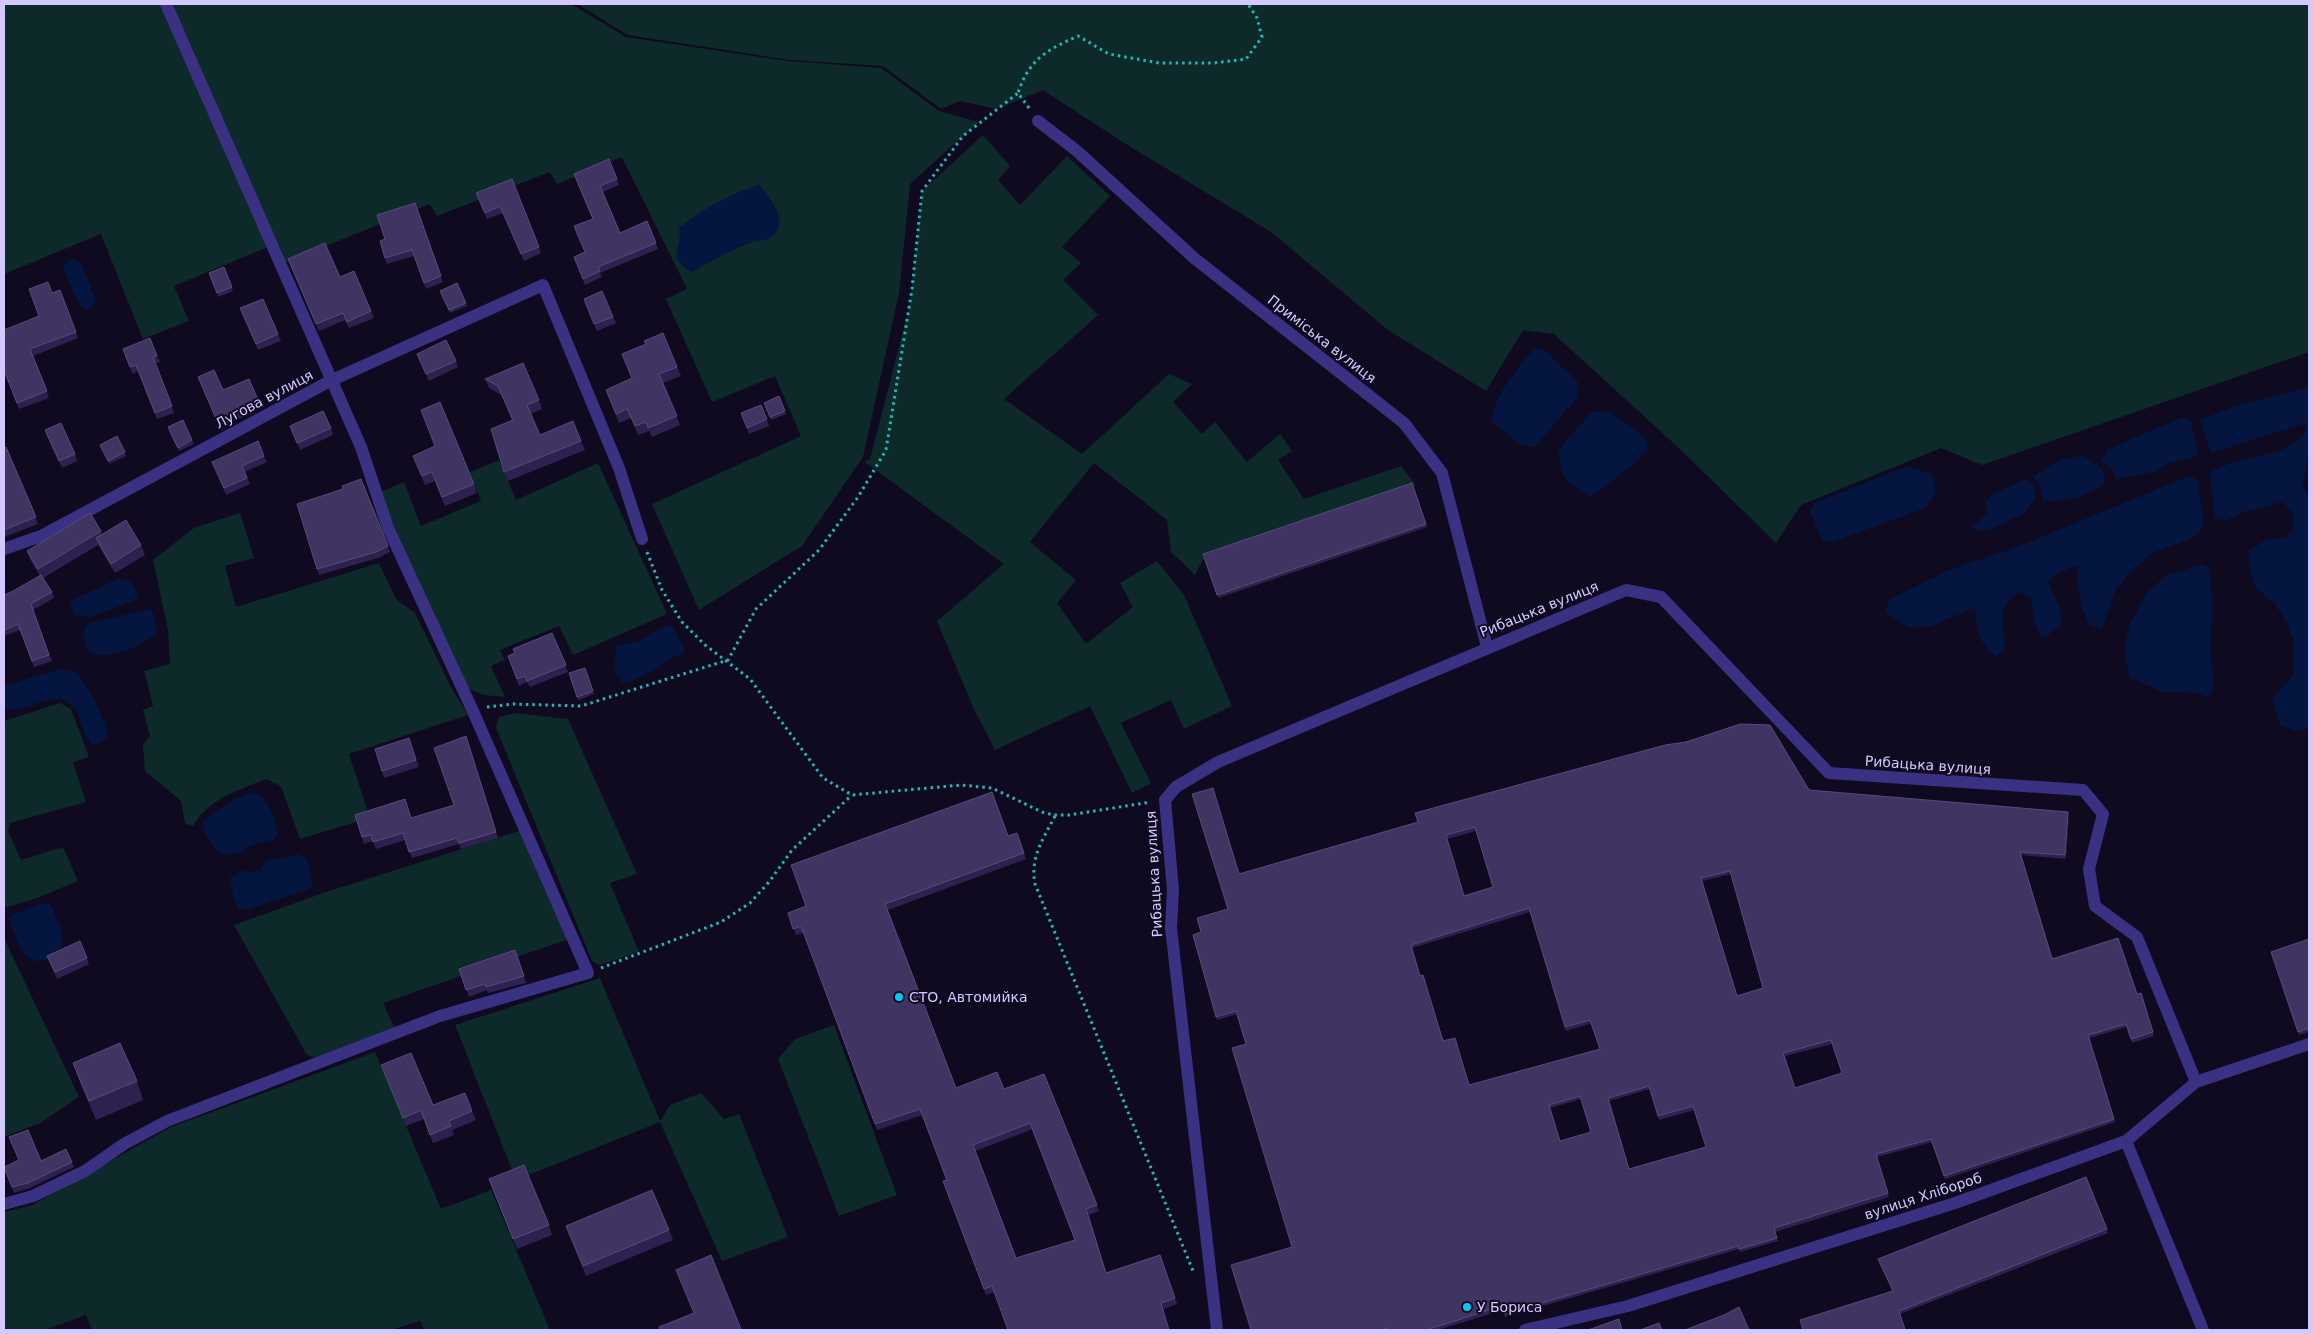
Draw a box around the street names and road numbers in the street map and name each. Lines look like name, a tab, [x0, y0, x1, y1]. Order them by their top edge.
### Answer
street label: Приміська вулиця	[1265, 292, 1379, 386]
street label: Лугова вулиця	[212, 366, 316, 432]
street label: Рибацька вулиця	[1477, 578, 1601, 640]
street label: Рибацька вулиця	[1864, 753, 1992, 777]
street label: Рибацька вулиця	[1143, 810, 1165, 938]
street label: вулиця Хлібороб	[1862, 1169, 1984, 1223]

